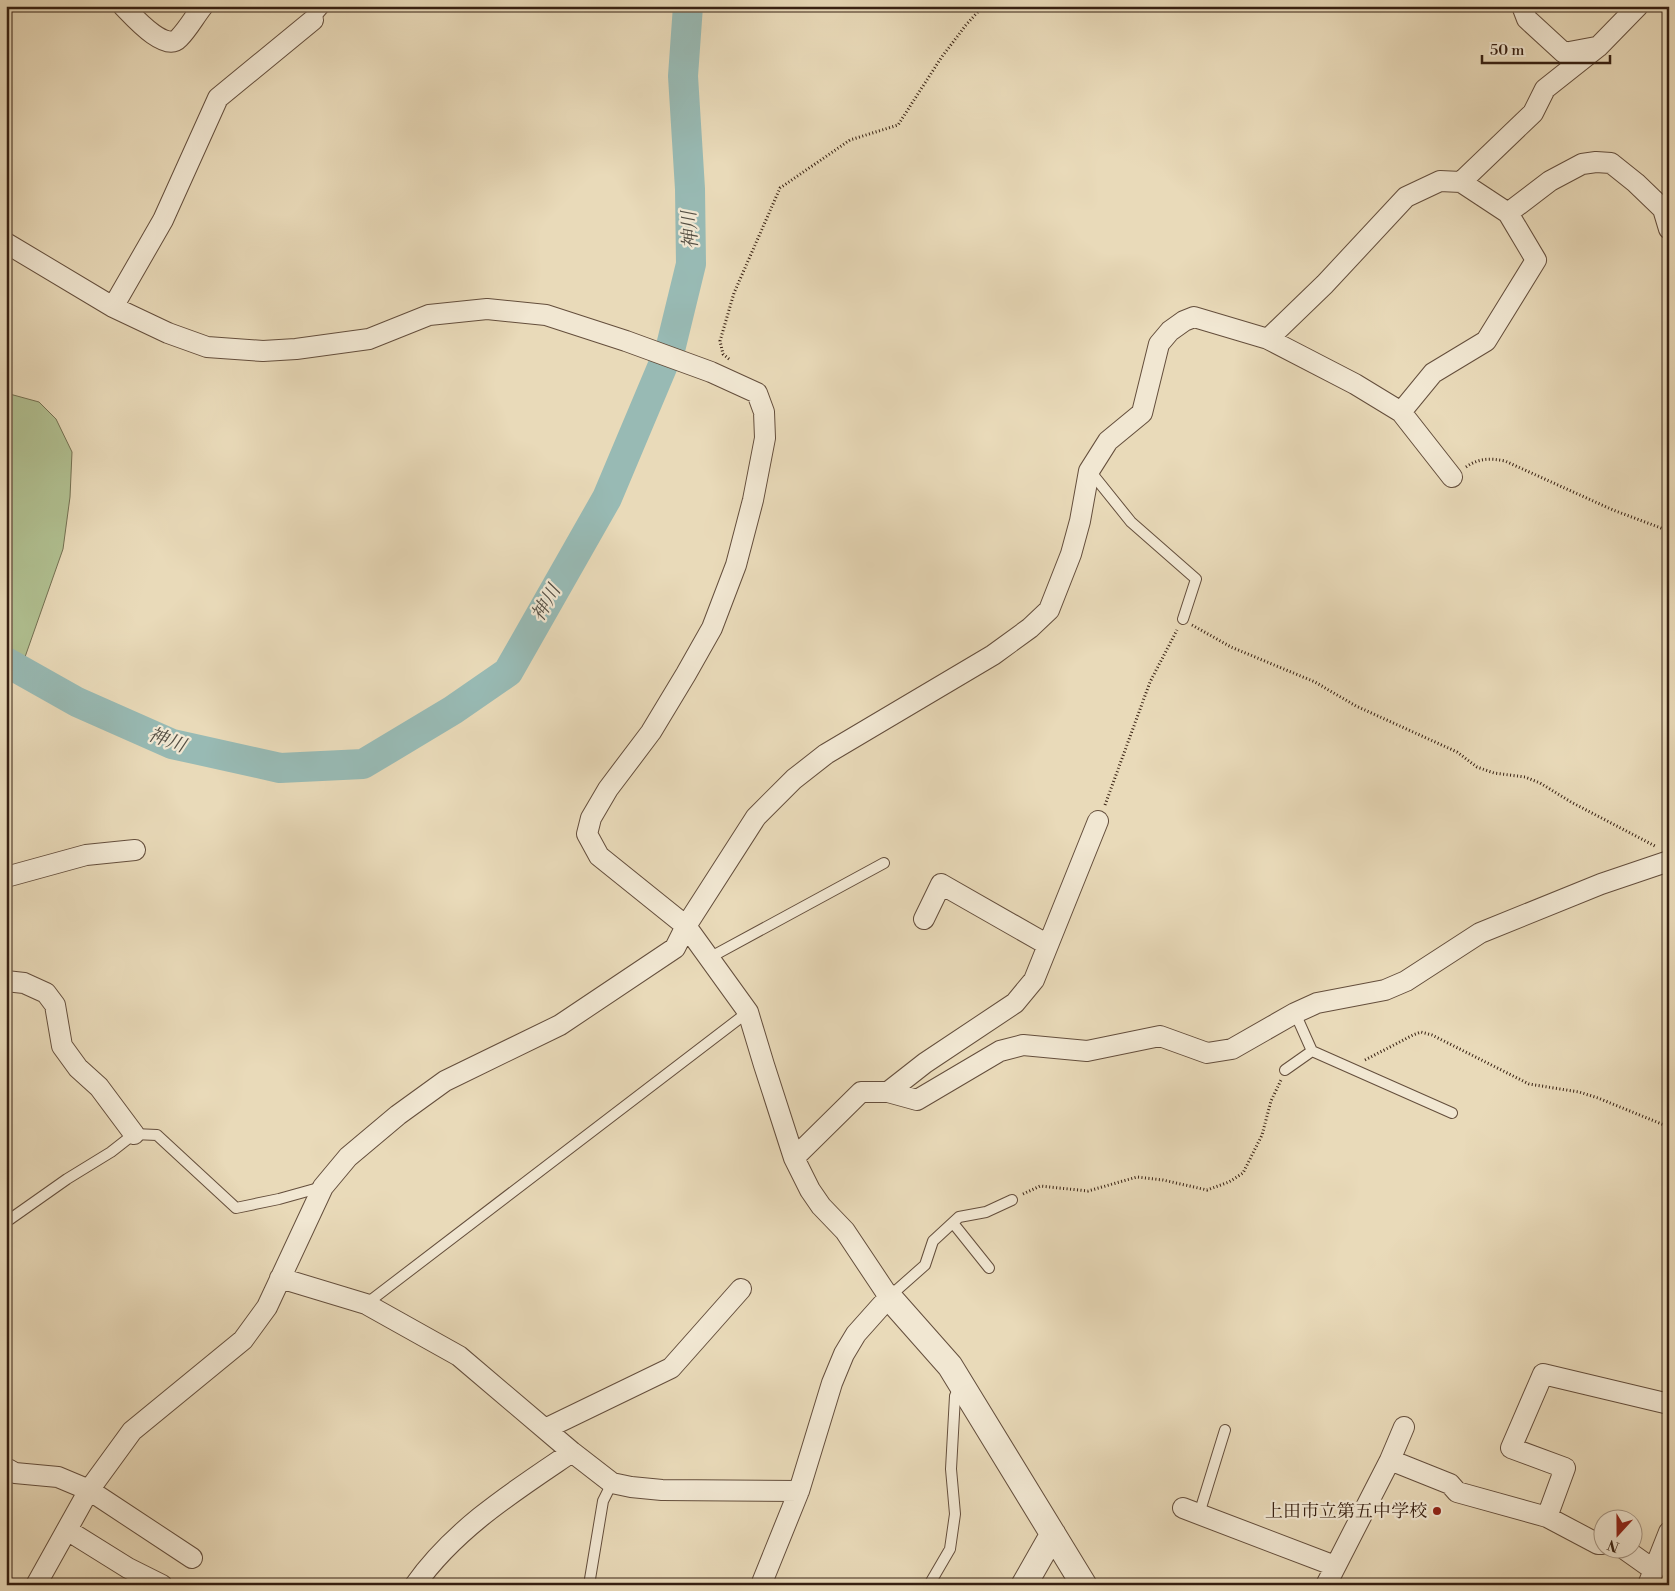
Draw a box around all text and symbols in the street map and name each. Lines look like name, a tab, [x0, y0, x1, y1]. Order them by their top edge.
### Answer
scale bar	[1482, 32, 1610, 64]
text: 50 m	[1490, 41, 1524, 60]
water label: 神川	[677, 208, 703, 250]
water label: 神川	[526, 579, 567, 625]
water label: 神川	[145, 722, 191, 758]
place label: 上田市立第五中学校	[1265, 1500, 1427, 1523]
marker: 上田市立第五中学校	[1431, 1505, 1443, 1517]
north arrow	[1592, 1508, 1642, 1558]
text: N	[1605, 1535, 1622, 1556]

